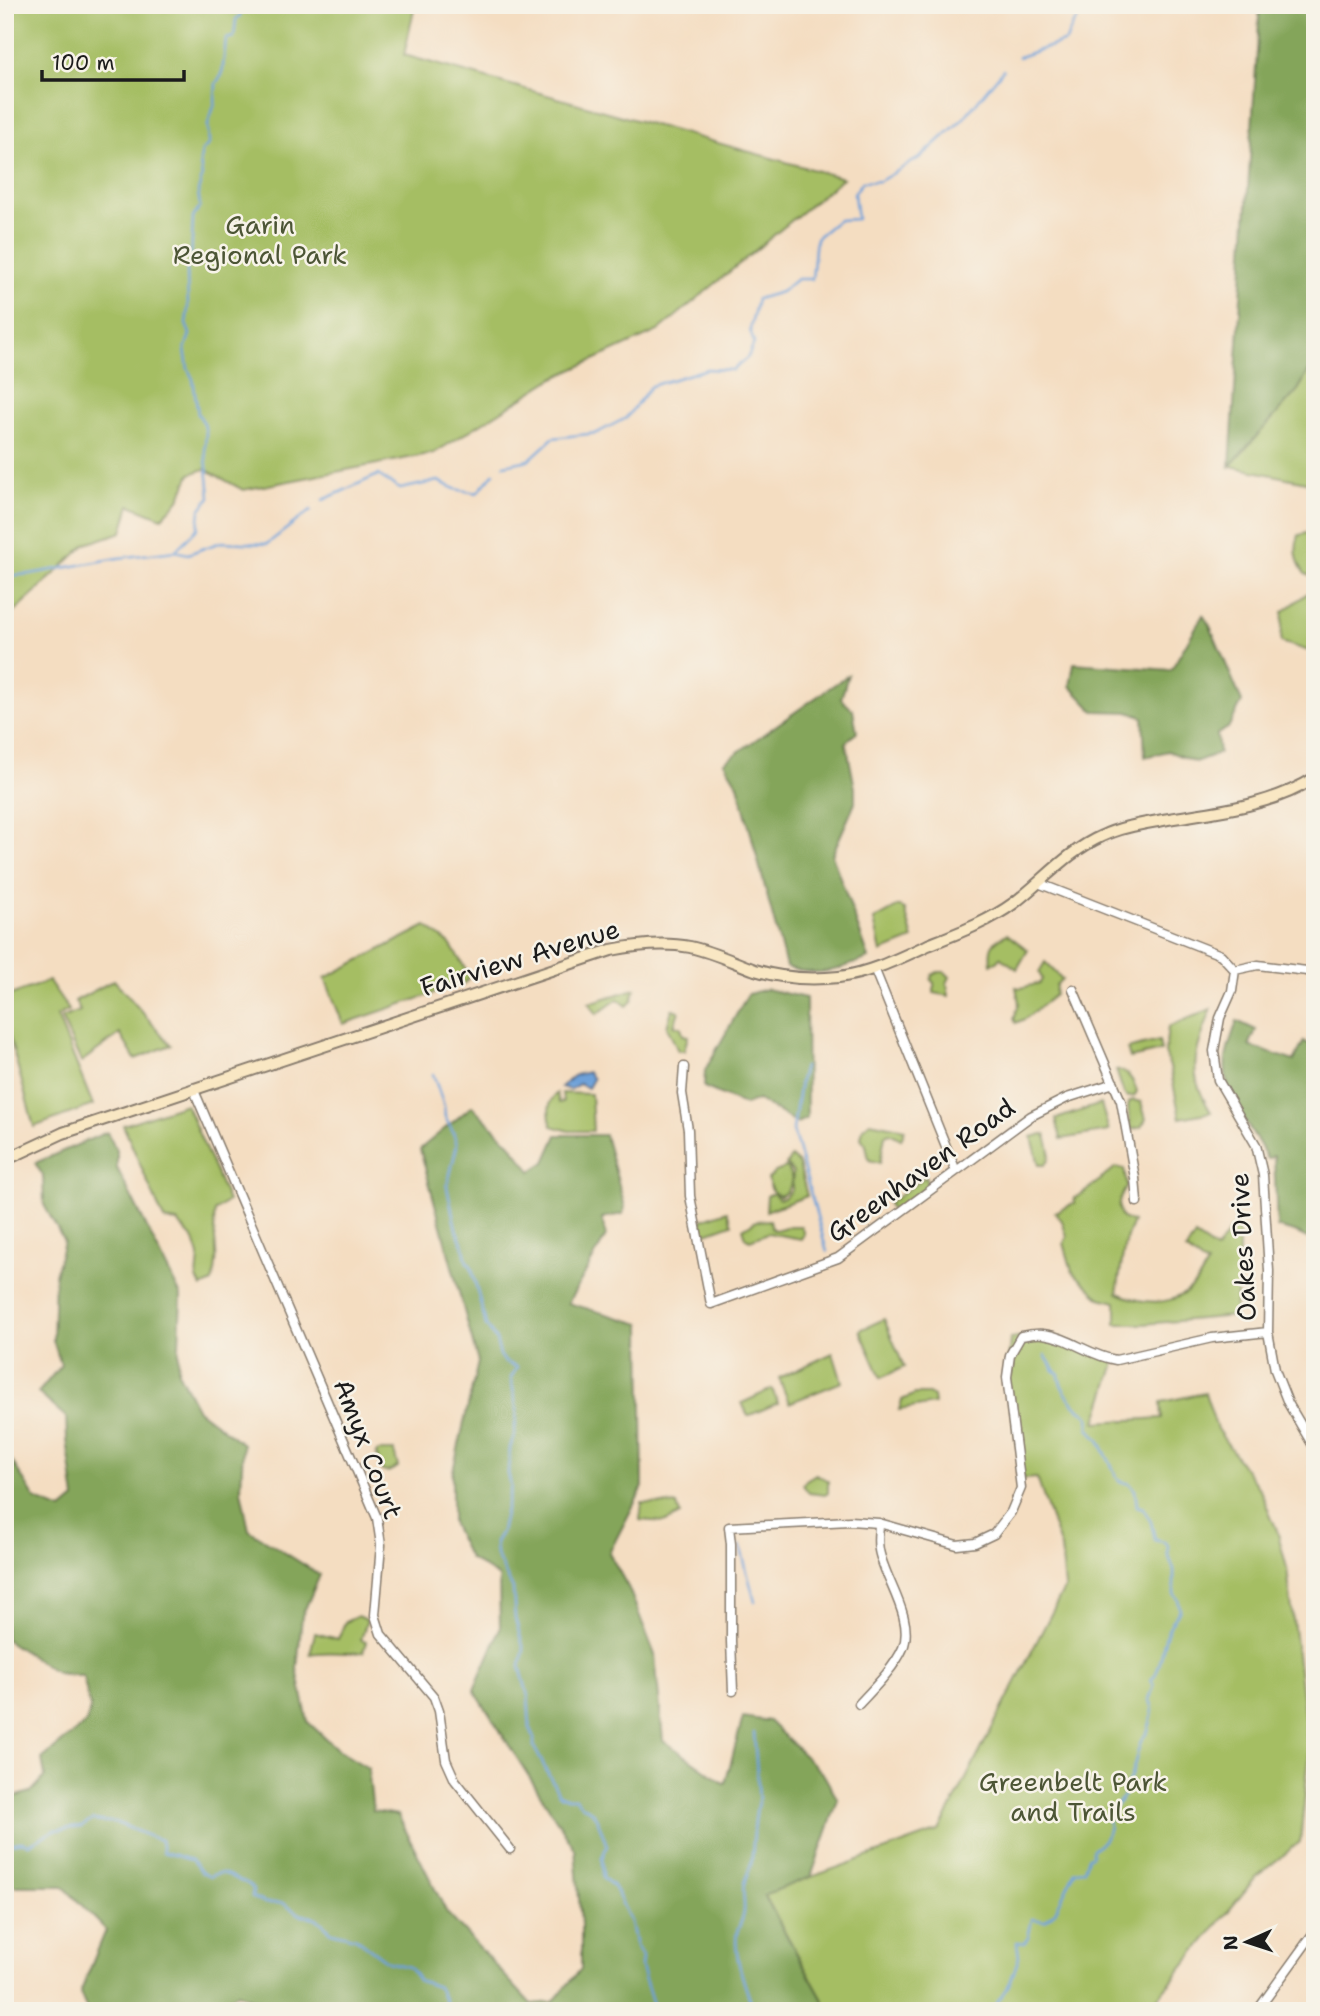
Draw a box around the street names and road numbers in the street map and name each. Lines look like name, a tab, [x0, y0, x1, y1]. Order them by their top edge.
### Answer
street label: Fairview Avenue	[416, 911, 624, 1004]
street label: Greenhaven Road	[820, 1089, 1022, 1250]
street label: Oakes Drive	[1221, 1172, 1264, 1322]
street label: Amyx Court	[326, 1374, 411, 1524]

